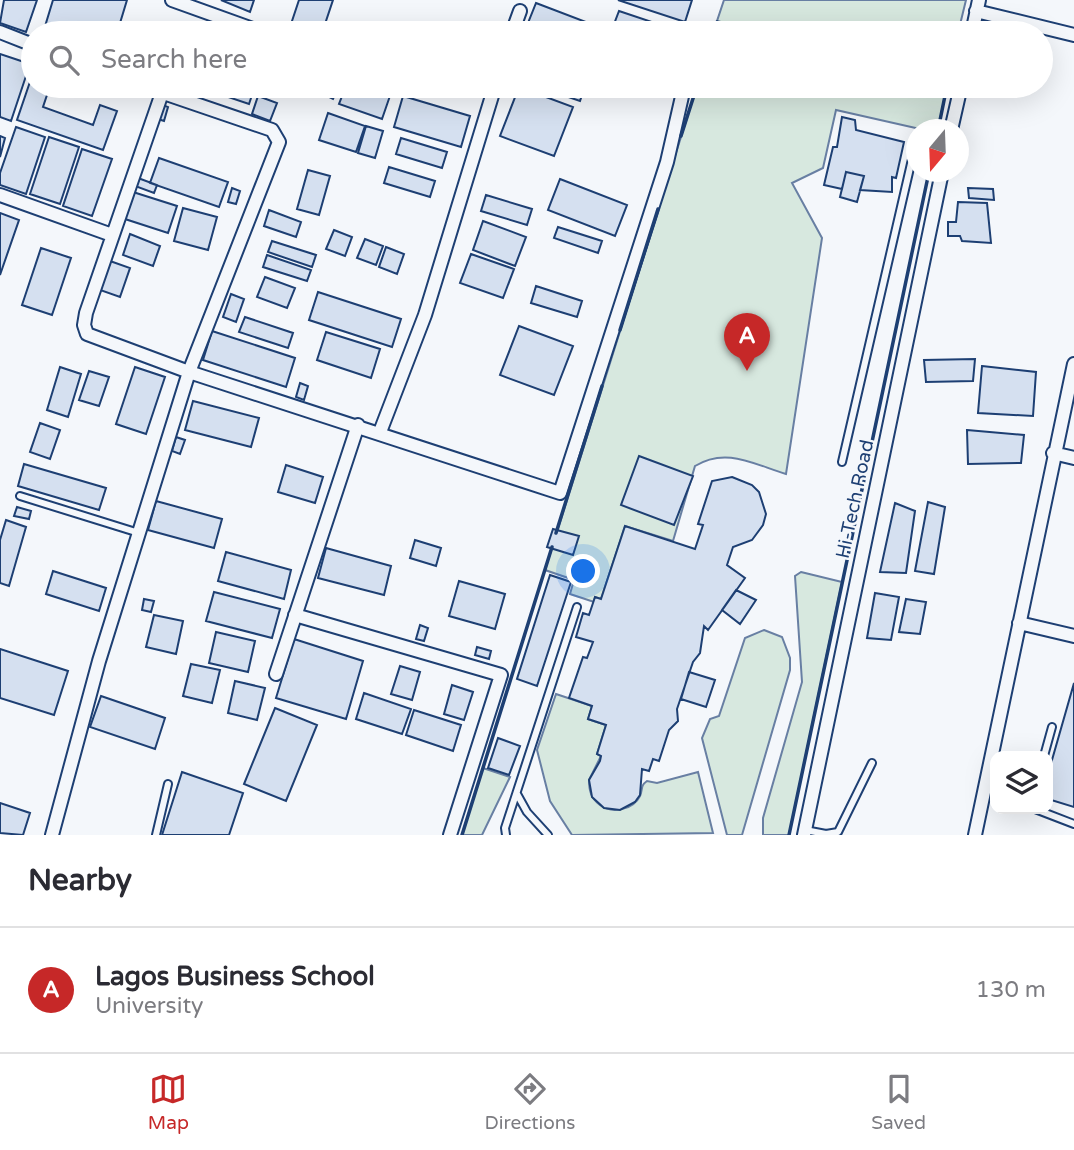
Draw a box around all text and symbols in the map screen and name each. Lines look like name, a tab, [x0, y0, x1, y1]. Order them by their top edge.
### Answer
search box	[21, 21, 1053, 98]
icon: search	[45, 41, 83, 79]
text: Search here	[101, 44, 247, 75]
north arrow	[906, 119, 969, 182]
pin: A	[724, 313, 770, 371]
street label: Hi-Tech Road	[832, 438, 878, 561]
your location	[566, 554, 600, 588]
map controls	[990, 751, 1053, 814]
button: layers	[990, 751, 1053, 814]
text: Nearby	[28, 862, 132, 899]
text: Lagos Business School	[95, 961, 375, 992]
text: A	[42, 976, 60, 1004]
text: 130 m	[976, 976, 1046, 1004]
text: University	[95, 992, 203, 1020]
tab: Map	[148, 1070, 189, 1134]
tab: Directions	[485, 1070, 576, 1134]
tab: Saved	[871, 1070, 926, 1134]

